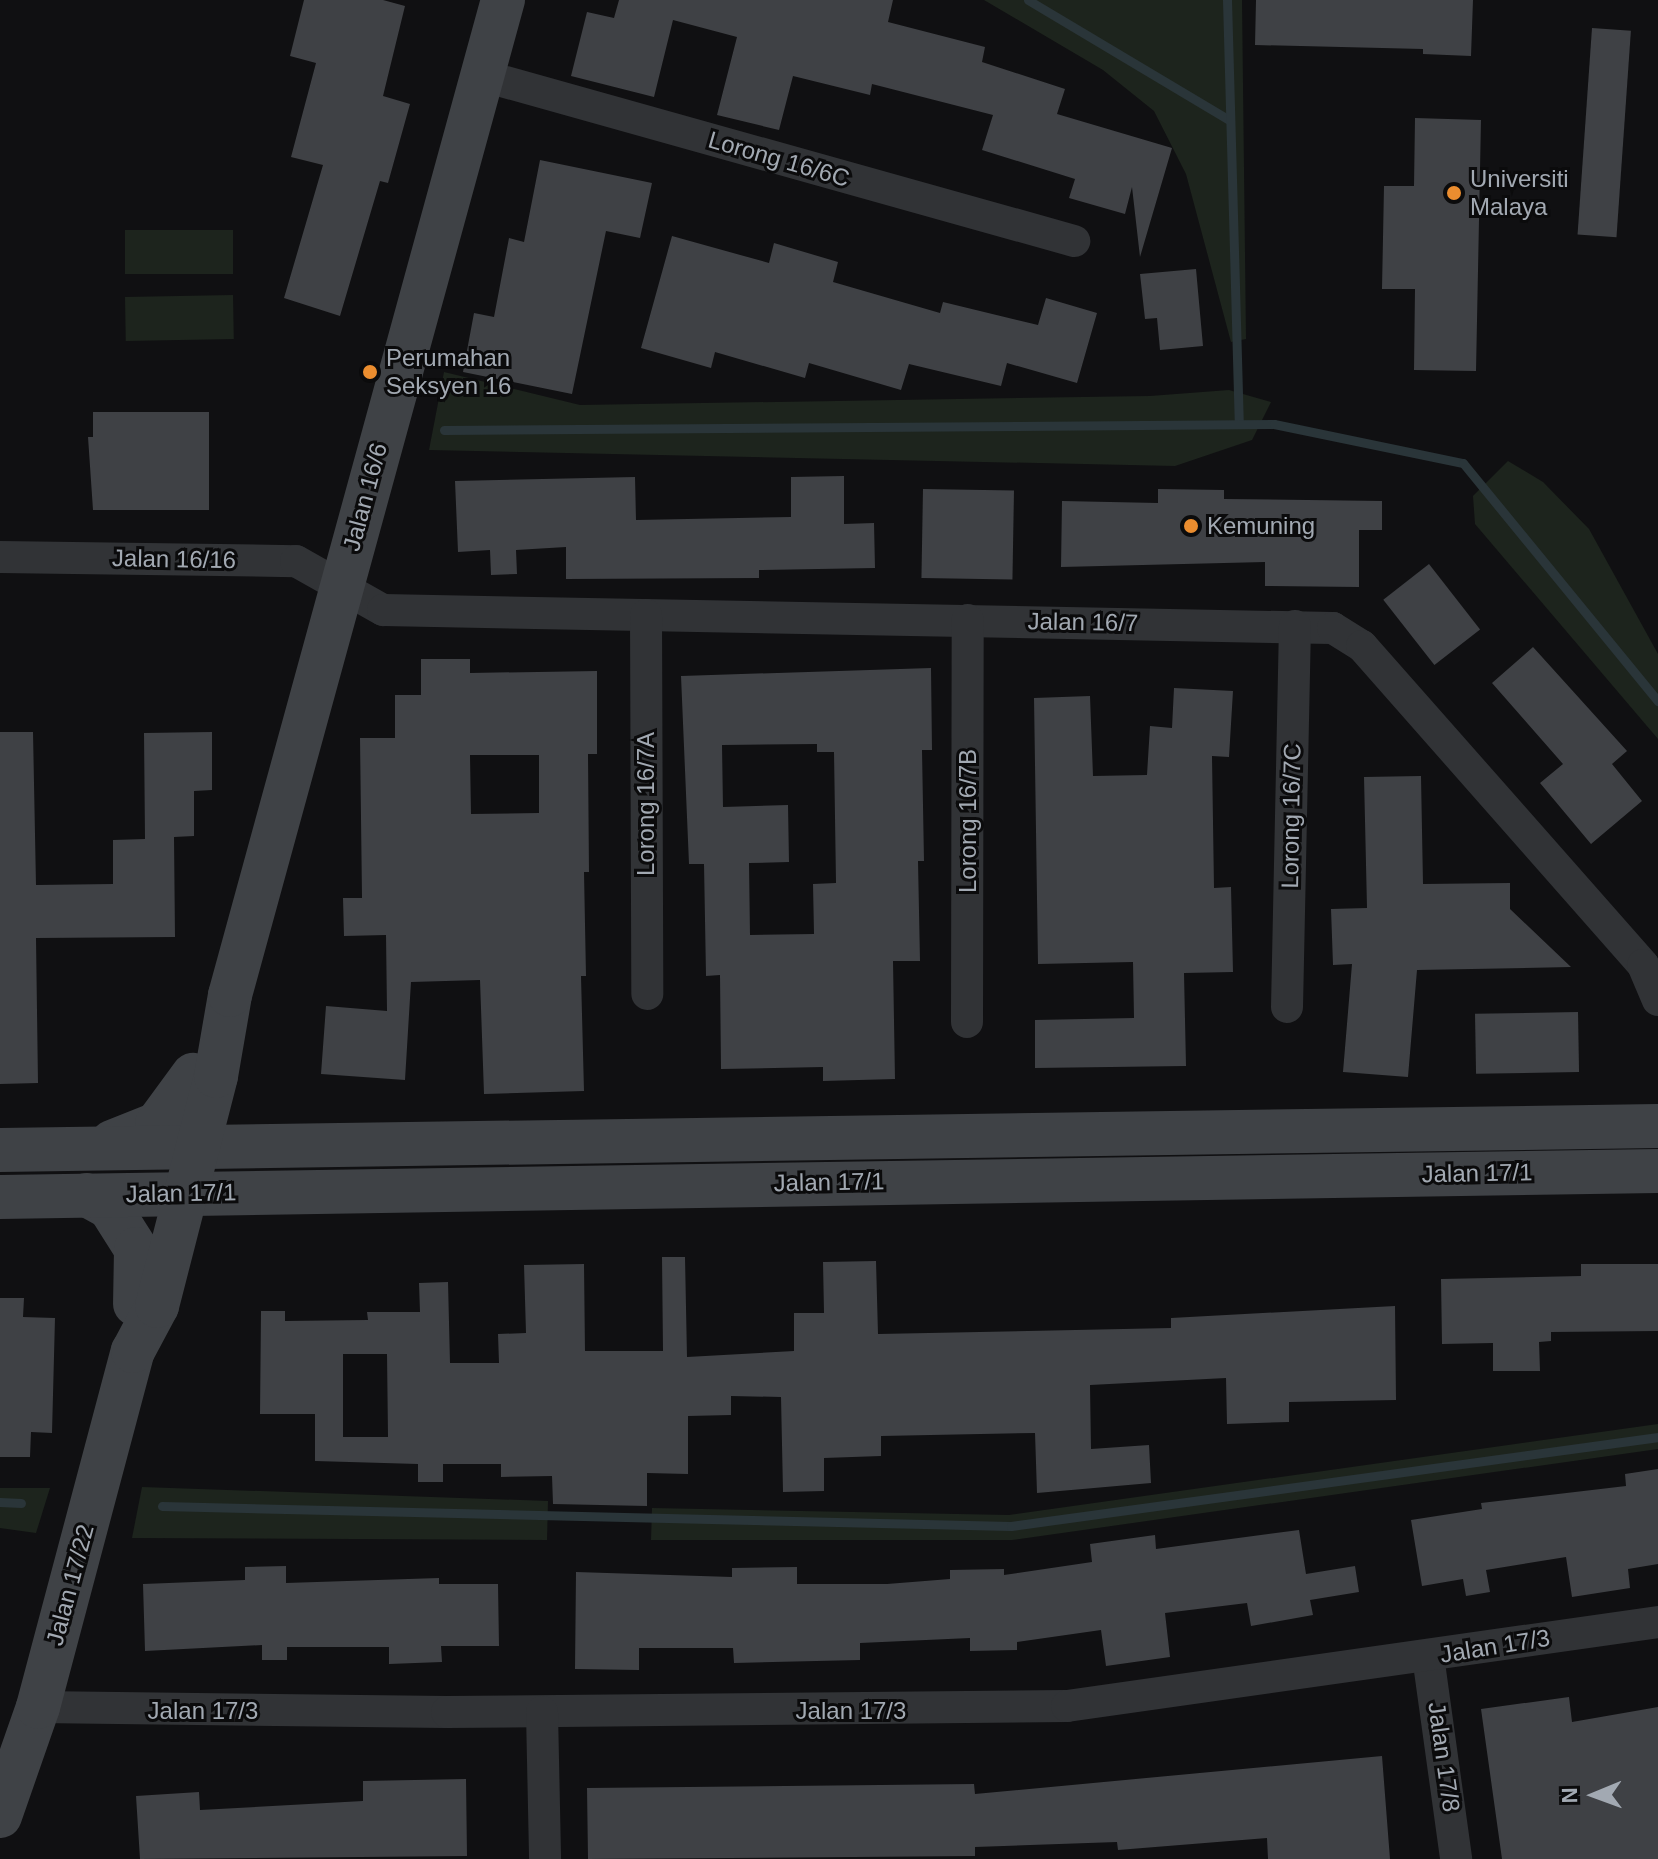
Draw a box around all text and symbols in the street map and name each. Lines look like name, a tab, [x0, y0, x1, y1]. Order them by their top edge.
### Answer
street label: Lorong 16/6C	[705, 125, 853, 193]
place label: Universiti Malaya	[1470, 165, 1569, 221]
marker: Universiti Malaya	[1445, 184, 1463, 202]
place label: Perumahan Seksyen 16	[386, 344, 511, 400]
marker: Perumahan Seksyen 16	[361, 363, 379, 381]
street label: Jalan 16/6	[337, 440, 393, 554]
place label: Kemuning	[1207, 512, 1315, 540]
marker: Kemuning	[1182, 517, 1200, 535]
street label: Jalan 16/16	[112, 544, 236, 574]
street label: Jalan 16/7	[1027, 607, 1139, 637]
street label: Lorong 16/7A	[632, 732, 660, 876]
street label: Lorong 16/7C	[1275, 743, 1307, 889]
street label: Lorong 16/7B	[954, 749, 982, 893]
street label: Jalan 17/1	[1421, 1158, 1533, 1188]
street label: Jalan 17/1	[773, 1167, 885, 1197]
street label: Jalan 17/1	[125, 1178, 237, 1208]
street label: Jalan 17/22	[40, 1521, 100, 1649]
street label: Jalan 17/3	[1438, 1623, 1552, 1669]
street label: Jalan 17/3	[148, 1697, 258, 1725]
street label: Jalan 17/3	[796, 1697, 906, 1725]
street label: Jalan 17/8	[1422, 1700, 1466, 1814]
north arrow	[1554, 1755, 1634, 1835]
text: N	[1557, 1787, 1582, 1804]

